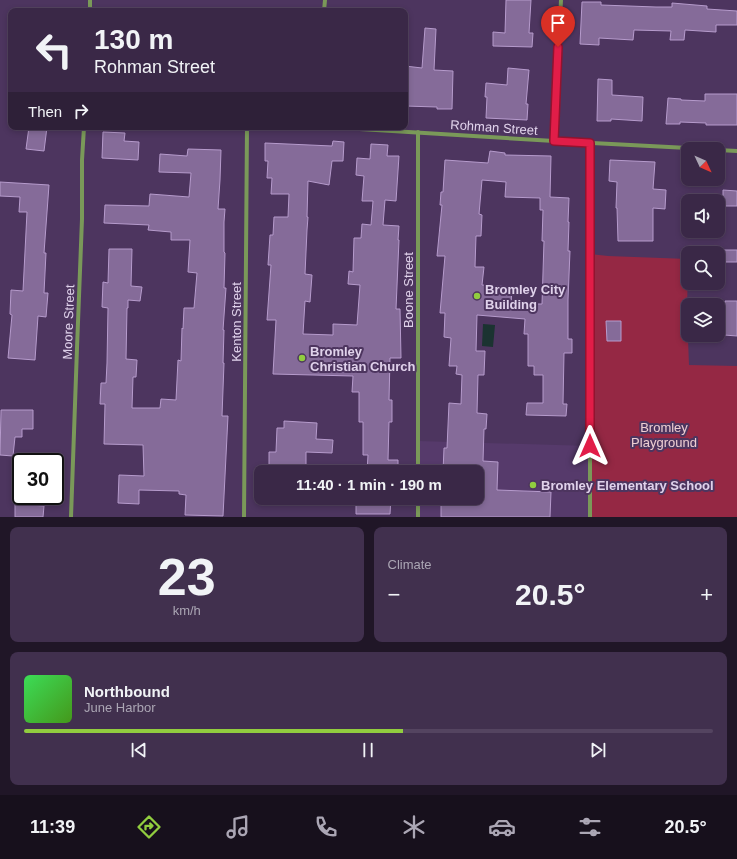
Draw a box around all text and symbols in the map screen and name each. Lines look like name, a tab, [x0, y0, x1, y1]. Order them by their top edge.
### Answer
pin	[541, 6, 575, 47]
icon: arrive	[547, 12, 569, 34]
icon: left	[28, 24, 80, 76]
text: 130 m	[94, 24, 173, 55]
text: Rohman Street	[94, 57, 215, 77]
icon: right	[70, 100, 92, 122]
text: Then	[28, 103, 62, 120]
street label: Rohman Street	[450, 117, 538, 138]
north arrow	[681, 142, 725, 186]
map controls	[681, 142, 725, 342]
button: sound	[681, 194, 725, 238]
button: search	[681, 246, 725, 290]
street label: Boone Street	[401, 252, 416, 328]
street label: Kenton Street	[229, 282, 244, 362]
place label: Bromley City Building	[485, 282, 566, 312]
street label: Moore Street	[60, 284, 77, 360]
marker: Bromley City Building	[472, 291, 482, 301]
button: layers	[681, 298, 725, 342]
place label: Bromley Christian Church	[310, 344, 416, 374]
marker: Bromley Christian Church	[297, 353, 307, 363]
park label: Bromley Playground	[631, 420, 697, 450]
position arrow	[569, 425, 611, 467]
speed limit sign: 30	[12, 453, 64, 505]
text: 11:40 · 1 min · 190 m	[296, 476, 442, 493]
place label: Bromley Elementary School	[541, 478, 714, 493]
marker: Bromley Elementary School	[528, 480, 538, 490]
text: 23	[158, 548, 216, 606]
text: Climate	[388, 557, 432, 572]
text: 20.5°	[515, 578, 585, 611]
text: −	[388, 582, 400, 607]
text: +	[700, 582, 713, 607]
text: km/h	[173, 603, 201, 618]
text: Northbound	[84, 683, 170, 700]
text: June Harbor	[84, 700, 156, 715]
icon: previous	[128, 739, 150, 761]
icon: pause	[357, 739, 379, 761]
icon: next	[587, 739, 609, 761]
icon: directions	[135, 813, 163, 841]
icon: music	[224, 813, 252, 841]
icon: phone	[312, 813, 340, 841]
icon: climate	[400, 813, 428, 841]
icon: car	[488, 813, 516, 841]
icon: filters	[576, 813, 604, 841]
text: 11:39	[30, 817, 75, 837]
text: 20.5°	[665, 817, 707, 837]

